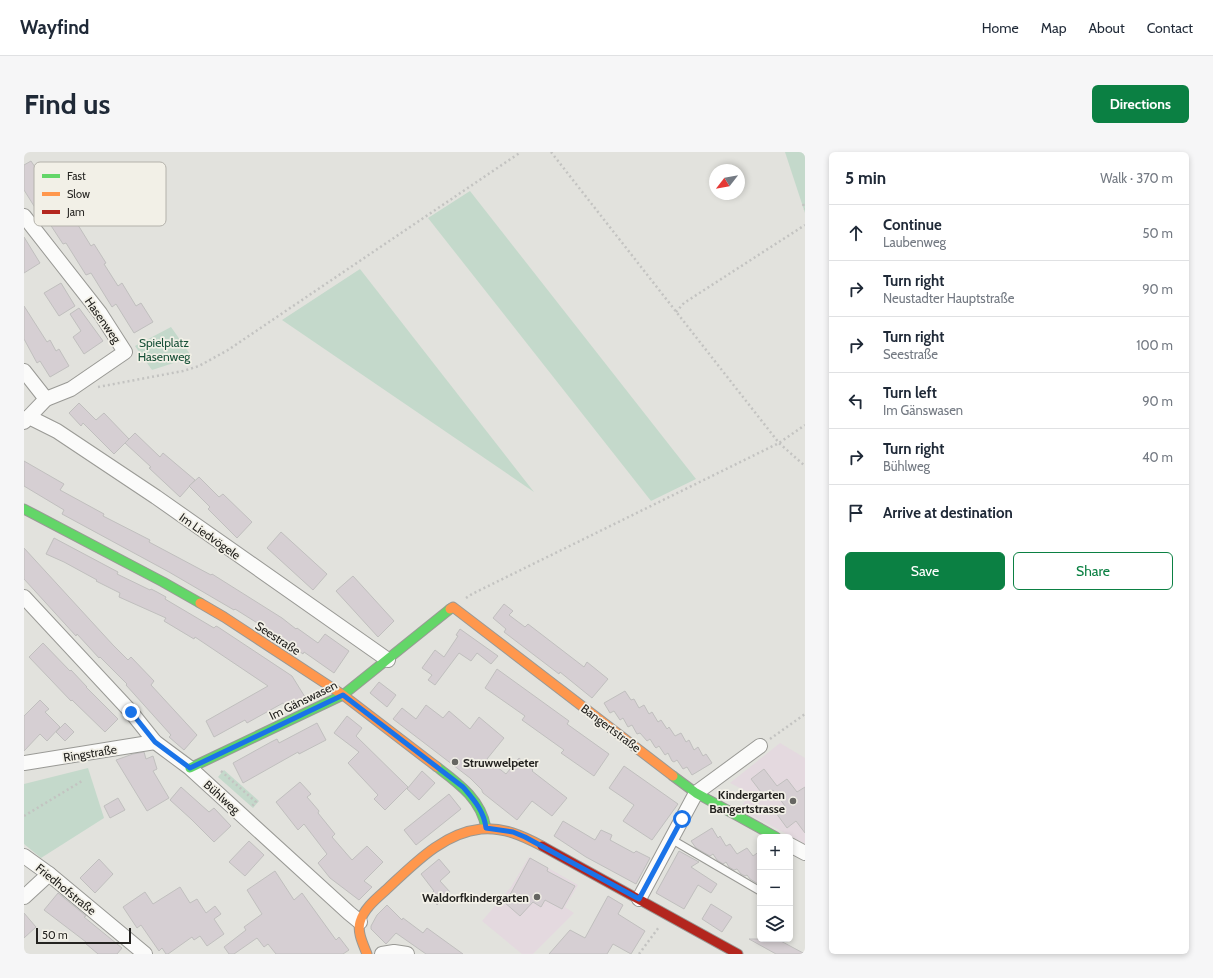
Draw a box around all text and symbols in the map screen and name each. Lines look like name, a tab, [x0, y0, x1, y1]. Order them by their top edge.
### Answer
text: Wayfind	[20, 16, 89, 39]
text: Home	[982, 19, 1019, 37]
text: Map	[1041, 19, 1066, 37]
text: About	[1088, 19, 1125, 37]
text: Contact	[1147, 19, 1193, 37]
button: Directions	[1092, 85, 1189, 123]
text: Find us	[24, 87, 110, 121]
legend	[34, 162, 166, 226]
north arrow	[709, 164, 745, 200]
text: 5 min	[845, 168, 886, 188]
text: Fast	[67, 169, 86, 183]
text: Walk · 370 m	[1100, 170, 1173, 186]
text: Slow	[67, 187, 90, 201]
text: Jam	[66, 205, 85, 219]
text: Continue	[883, 216, 942, 234]
icon: ahead	[845, 222, 867, 244]
text: 50 m	[1143, 225, 1173, 241]
text: Laubenweg	[883, 234, 946, 250]
text: Turn right	[883, 272, 944, 290]
icon: right	[845, 278, 867, 300]
text: 90 m	[1142, 281, 1173, 297]
text: Neustadter Hauptstraße	[883, 290, 1014, 306]
street label: Hasenweg	[82, 294, 125, 347]
text: Turn right	[883, 328, 944, 346]
icon: right	[845, 334, 867, 356]
park label: Spielplatz Hasenweg	[138, 335, 191, 364]
text: 100 m	[1136, 337, 1173, 353]
text: Seestraße	[883, 346, 938, 362]
text: Turn left	[883, 384, 937, 402]
icon: left	[845, 390, 867, 412]
text: 90 m	[1142, 393, 1173, 409]
text: Im Gänswasen	[883, 402, 963, 418]
text: Turn right	[883, 440, 944, 458]
icon: right	[845, 446, 867, 468]
text: 40 m	[1142, 449, 1173, 465]
text: Bühlweg	[883, 458, 930, 474]
icon: arrive	[845, 502, 867, 524]
text: Arrive at destination	[883, 504, 1013, 522]
street label: Im Liedvögele	[177, 510, 243, 562]
button: Save	[845, 552, 1005, 590]
button: Share	[1013, 552, 1173, 590]
street label: Seestraße	[253, 618, 303, 658]
street label: Im Gänswasen	[266, 677, 340, 723]
street label: Bangertstraße	[578, 701, 644, 755]
route end	[122, 703, 140, 721]
street label: Ringstraße	[62, 741, 118, 765]
place label: Struwwelpeter	[463, 755, 539, 770]
marker: Struwwelpeter	[450, 757, 460, 767]
street label: Bühlweg	[201, 777, 244, 818]
place label: Kindergarten Bangertstrasse	[709, 787, 785, 816]
marker: Kindergarten Bangertstrasse	[788, 796, 798, 806]
route start	[673, 810, 691, 828]
map controls	[757, 834, 793, 942]
button: +	[757, 834, 793, 870]
street label: Friedhofstraße	[33, 860, 99, 918]
button: −	[757, 870, 793, 906]
place label: Waldorfkindergarten	[422, 890, 529, 905]
marker: Waldorfkindergarten	[532, 892, 542, 902]
button: layers	[757, 906, 793, 942]
scale bar	[36, 926, 131, 945]
text: 50 m	[42, 928, 68, 942]

